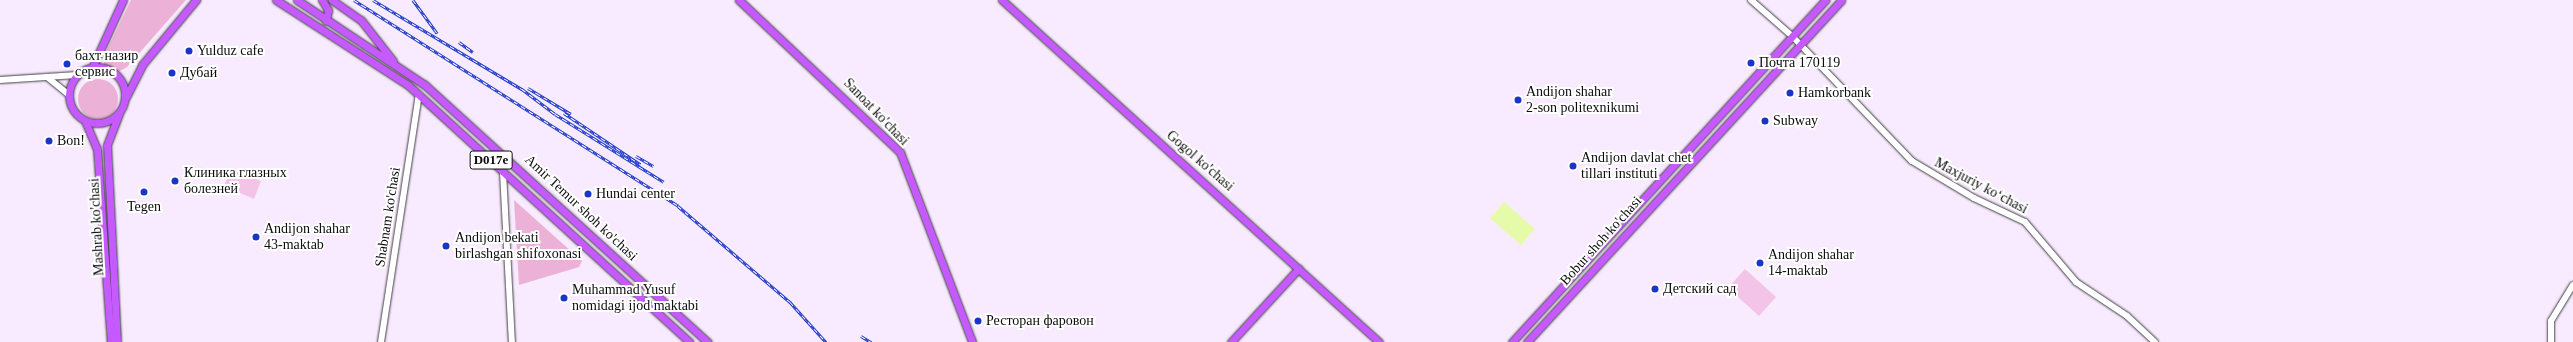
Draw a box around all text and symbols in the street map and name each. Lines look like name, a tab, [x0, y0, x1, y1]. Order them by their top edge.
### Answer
place label: Yulduz cafe	[197, 43, 263, 59]
marker: Yulduz cafe	[184, 46, 194, 56]
place label: бахт назир сервис	[75, 48, 138, 80]
place label: Почта 170119	[1759, 55, 1840, 71]
marker: Почта 170119	[1746, 58, 1756, 68]
marker: бахт назир сервис	[62, 59, 72, 69]
place label: Дубай	[180, 65, 217, 81]
marker: Дубай	[167, 68, 177, 78]
street label: Sanoat ko'chasi	[840, 75, 912, 149]
place label: Andijon shahar 2-son politexnikumi	[1526, 84, 1639, 116]
place label: Hamkorbank	[1798, 85, 1871, 101]
marker: Hamkorbank	[1785, 88, 1795, 98]
marker: Andijon shahar 2-son politexnikumi	[1513, 95, 1523, 105]
place label: Subway	[1773, 113, 1818, 129]
marker: Subway	[1760, 116, 1770, 126]
street label: Gogol ko'chasi	[1163, 127, 1237, 195]
place label: Bon!	[57, 133, 85, 149]
marker: Bon!	[44, 136, 54, 146]
road number: D017e	[469, 149, 513, 171]
place label: Andijon davlat chet tillari instituti	[1581, 150, 1691, 182]
street label: Amir Temur shoh ko'chasi	[521, 151, 641, 265]
street label: Maxjuriy koʻchasi	[1932, 154, 2030, 218]
marker: Andijon davlat chet tillari instituti	[1568, 161, 1578, 171]
place label: Клиника глазных болезней	[184, 165, 287, 198]
street label: Shabnam ko'chasi	[372, 166, 404, 268]
marker: Клиника глазных болезней	[169, 175, 181, 187]
street label: Mashrab ko'chasi	[86, 178, 108, 276]
place label: Hundai center	[596, 186, 675, 202]
marker: Tegen	[139, 187, 149, 197]
marker: Hundai center	[583, 189, 593, 199]
street label: Bobur shoh ko'chasi	[1557, 193, 1645, 289]
place label: Tegen	[127, 199, 161, 215]
place label: Andijon shahar 43-maktab	[264, 221, 350, 254]
place label: Аndijon bekati birlashgan shifoxonasi	[455, 230, 581, 262]
marker: Andijon shahar 43-maktab	[251, 232, 261, 242]
marker: Аndijon bekati birlashgan shifoxonasi	[440, 240, 452, 252]
place label: Andijon shahar 14-maktab	[1768, 247, 1854, 280]
marker: Andijon shahar 14-maktab	[1755, 258, 1765, 268]
place label: Детский сад	[1663, 281, 1736, 297]
place label: Muhammad Yusuf nomidagi ijod maktabi	[572, 282, 699, 314]
marker: Детский сад	[1650, 284, 1660, 294]
marker: Muhammad Yusuf nomidagi ijod maktabi	[559, 293, 569, 303]
place label: Ресторан фаровон	[986, 313, 1094, 329]
marker: Ресторан фаровон	[973, 316, 983, 326]

